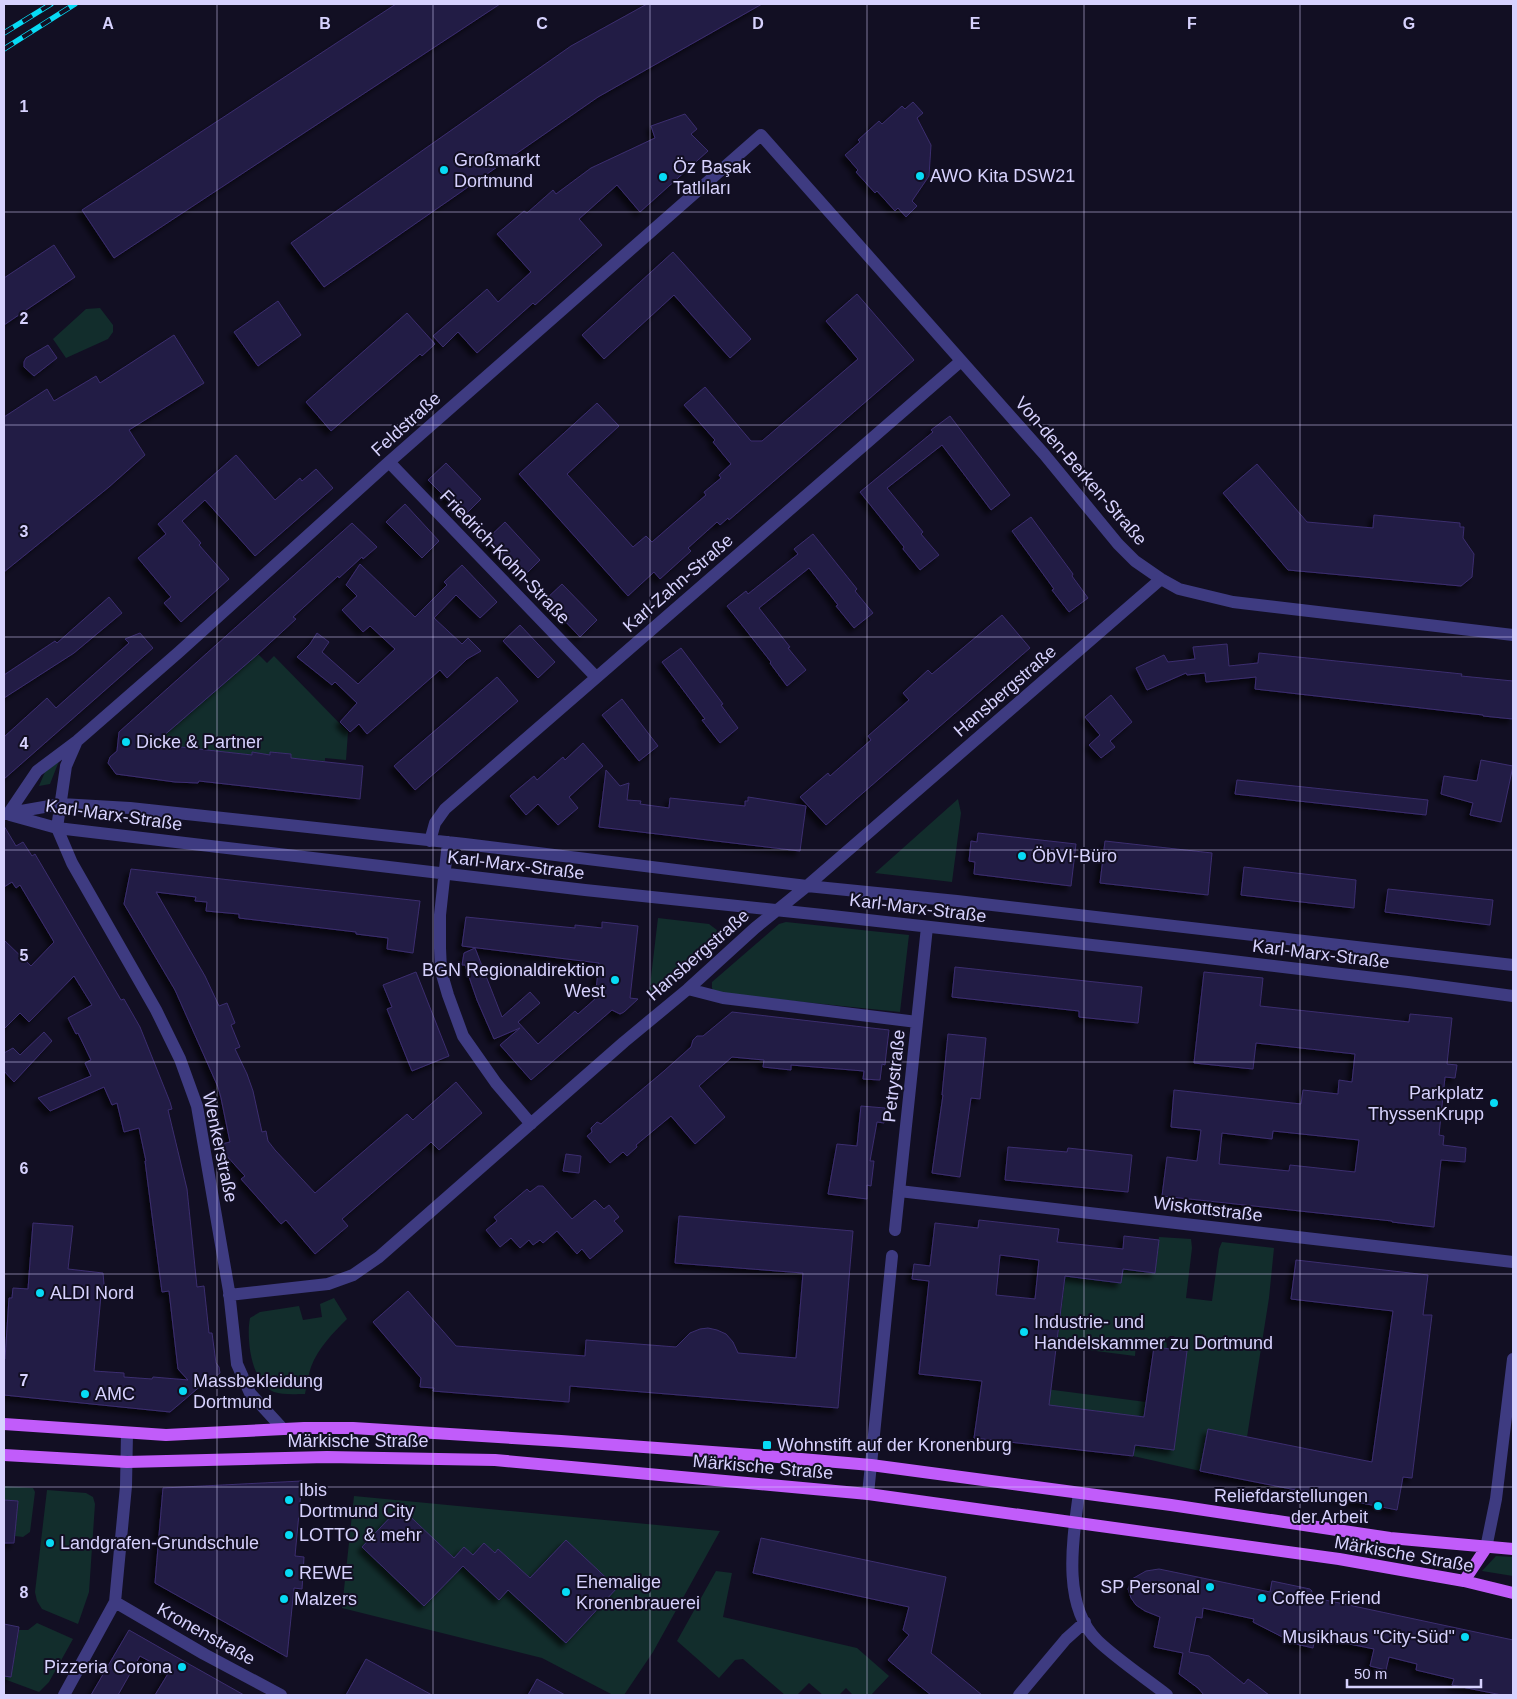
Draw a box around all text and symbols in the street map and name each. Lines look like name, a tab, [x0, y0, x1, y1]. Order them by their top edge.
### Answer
text: A	[102, 15, 114, 32]
text: B	[319, 15, 331, 32]
text: C	[536, 15, 548, 32]
text: D	[752, 15, 764, 32]
text: E	[970, 15, 981, 32]
text: F	[1187, 15, 1197, 32]
text: G	[1403, 15, 1415, 32]
text: 1	[20, 98, 29, 115]
place label: Großmarkt Dortmund	[454, 150, 540, 191]
place label: Öz Başak Tatlıları	[673, 157, 752, 198]
marker: Großmarkt Dortmund	[438, 164, 450, 176]
place label: AWO Kita DSW21	[930, 166, 1075, 186]
marker: AWO Kita DSW21	[914, 170, 926, 182]
marker: Öz Başak Tatlıları	[657, 171, 669, 183]
text: 2	[20, 310, 29, 327]
street label: Feldstraße	[367, 388, 445, 460]
street label: Von-den-Berken-Straße	[1011, 393, 1151, 549]
street label: Friedrich-Kohn-Straße	[436, 486, 574, 628]
text: 3	[20, 523, 29, 540]
street label: Karl-Zahn-Straße	[619, 530, 737, 636]
street label: Hansbergstraße	[950, 641, 1060, 741]
place label: Dicke & Partner	[136, 732, 262, 752]
text: 4	[20, 735, 29, 752]
marker: Dicke & Partner	[120, 736, 132, 748]
street label: Karl-Marx-Straße	[44, 795, 184, 835]
place label: ÖbVI-Büro	[1032, 846, 1117, 866]
street label: Karl-Marx-Straße	[446, 847, 586, 883]
marker: ÖbVI-Büro	[1016, 850, 1028, 862]
street label: Karl-Marx-Straße	[848, 890, 988, 926]
street label: Hansbergstraße	[643, 905, 753, 1005]
street label: Karl-Marx-Straße	[1251, 936, 1391, 972]
text: 5	[20, 947, 29, 964]
place label: BGN Regionaldirektion West	[422, 960, 605, 1001]
marker: BGN Regionaldirektion West	[609, 974, 621, 986]
street label: Petrystraße	[879, 1029, 909, 1123]
place label: Parkplatz ThyssenKrupp	[1368, 1083, 1484, 1124]
street label: Wenkerstraße	[199, 1090, 241, 1204]
marker: Parkplatz ThyssenKrupp	[1488, 1097, 1500, 1109]
text: 6	[20, 1160, 29, 1177]
street label: Wiskottstraße	[1152, 1192, 1264, 1226]
place label: ALDI Nord	[50, 1283, 134, 1303]
marker: ALDI Nord	[34, 1287, 46, 1299]
place label: Industrie- und Handelskammer zu Dortmund	[1034, 1312, 1273, 1353]
marker: Industrie- und Handelskammer zu Dortmund	[1018, 1326, 1030, 1338]
place label: Massbekleidung Dortmund	[193, 1371, 323, 1412]
text: 7	[20, 1372, 29, 1389]
place label: AMC	[95, 1384, 135, 1404]
marker: Massbekleidung Dortmund	[177, 1385, 189, 1397]
marker: AMC	[79, 1388, 91, 1400]
street label: Märkische Straße	[287, 1431, 429, 1451]
place label: Wohnstift auf der Kronenburg	[777, 1435, 1012, 1455]
marker: Wohnstift auf der Kronenburg	[761, 1439, 773, 1451]
street label: Märkische Straße	[692, 1451, 834, 1483]
place label: Ibis Dortmund City	[299, 1480, 414, 1521]
place label: Reliefdarstellungen der Arbeit	[1214, 1486, 1368, 1527]
marker: Ibis Dortmund City	[283, 1494, 295, 1506]
marker: Reliefdarstellungen der Arbeit	[1372, 1500, 1384, 1512]
place label: LOTTO & mehr	[299, 1525, 422, 1545]
marker: LOTTO & mehr	[283, 1529, 295, 1541]
street label: Märkische Straße	[1333, 1532, 1475, 1576]
place label: Landgrafen-Grundschule	[60, 1533, 259, 1553]
marker: Landgrafen-Grundschule	[44, 1537, 56, 1549]
place label: REWE	[299, 1563, 353, 1583]
marker: REWE	[283, 1567, 295, 1579]
place label: Ehemalige Kronenbrauerei	[576, 1572, 700, 1613]
place label: SP Personal	[1100, 1577, 1200, 1597]
marker: SP Personal	[1204, 1581, 1216, 1593]
text: 8	[20, 1584, 29, 1601]
marker: Ehemalige Kronenbrauerei	[560, 1586, 572, 1598]
place label: Coffee Friend	[1272, 1588, 1381, 1608]
place label: Malzers	[294, 1589, 357, 1609]
marker: Coffee Friend	[1256, 1592, 1268, 1604]
marker: Malzers	[278, 1593, 290, 1605]
street label: Kronenstraße	[153, 1599, 259, 1669]
place label: Musikhaus "City-Süd"	[1282, 1627, 1455, 1647]
marker: Musikhaus "City-Süd"	[1459, 1631, 1471, 1643]
scale bar	[1347, 1656, 1481, 1688]
place label: Pizzeria Corona	[44, 1657, 173, 1677]
marker: Pizzeria Corona	[176, 1661, 188, 1673]
text: 50 m	[1354, 1665, 1387, 1682]

